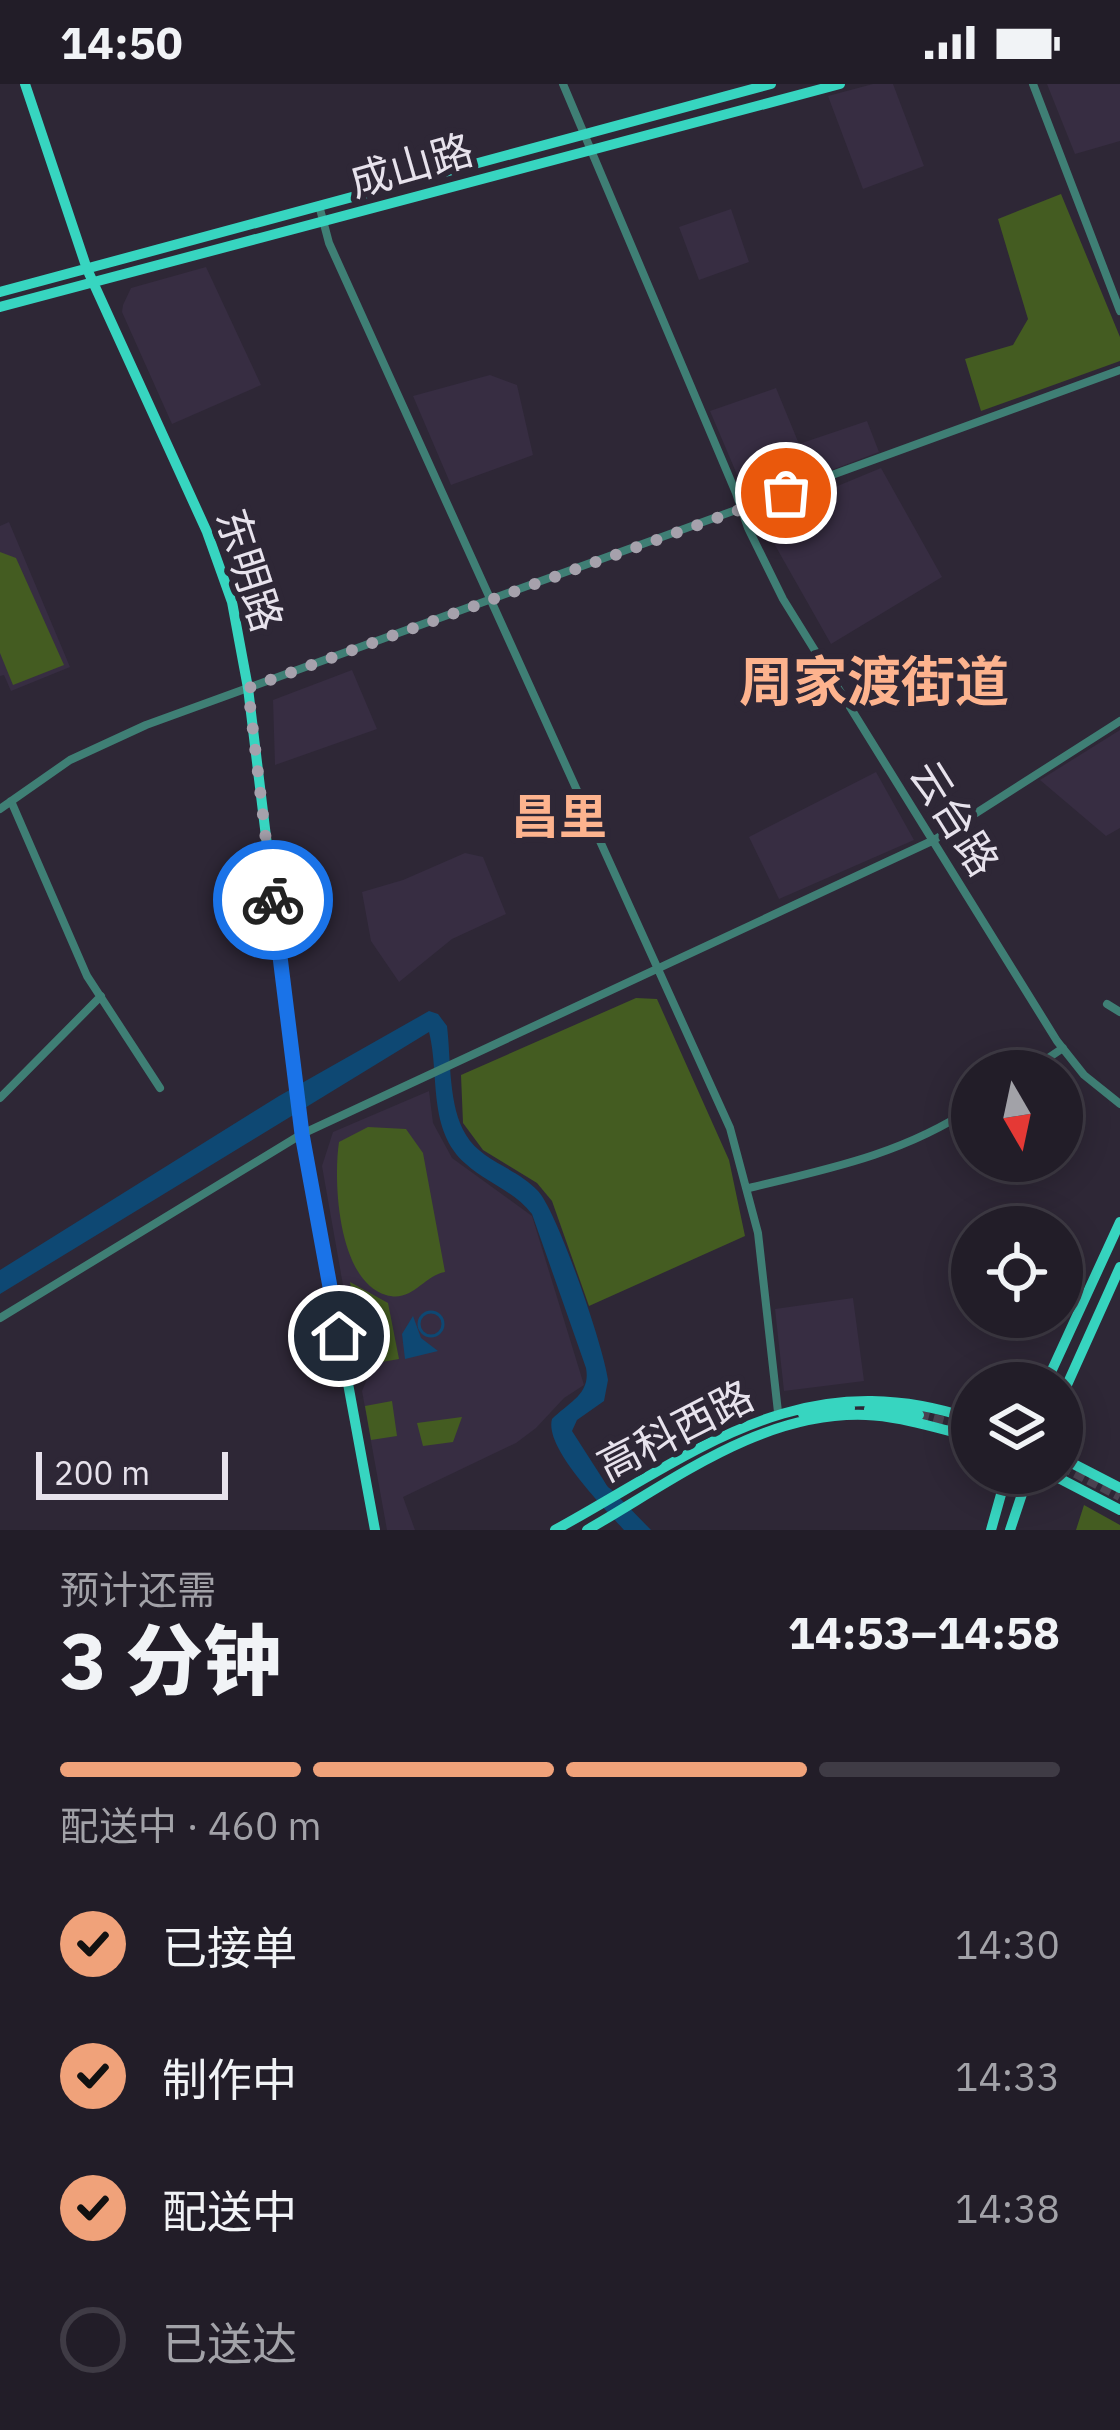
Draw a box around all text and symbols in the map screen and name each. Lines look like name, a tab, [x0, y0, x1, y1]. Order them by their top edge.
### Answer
text: 14:50	[60, 13, 183, 71]
street label: 成山路	[343, 121, 479, 209]
pin	[735, 442, 837, 544]
icon: bag	[753, 460, 819, 526]
street label: 东明路	[204, 502, 296, 638]
district label: 周家渡街道	[739, 646, 1009, 716]
street label: 云台路	[898, 750, 1012, 886]
district label: 昌里	[511, 785, 607, 847]
courier	[213, 840, 333, 960]
icon: bike	[240, 867, 306, 933]
north arrow	[951, 1050, 1083, 1182]
map controls	[951, 1050, 1083, 1494]
button: locate	[951, 1206, 1083, 1338]
pin	[288, 1285, 390, 1387]
icon: home	[306, 1303, 372, 1369]
button: layers	[951, 1362, 1083, 1494]
street label: 高科西路	[588, 1367, 762, 1493]
scale bar	[36, 1446, 228, 1499]
text: 200 m	[54, 1451, 150, 1494]
text: 预计还需	[60, 1564, 216, 1615]
text: 14:53–14:58	[788, 1603, 1060, 1661]
text: 3 分钟	[60, 1609, 281, 1710]
text: 配送中 · 460 m	[60, 1800, 322, 1851]
icon: check	[60, 1911, 126, 1977]
text: 已接单	[162, 1918, 297, 1976]
text: 14:30	[955, 1919, 1060, 1970]
icon: check	[60, 2043, 126, 2109]
text: 制作中	[162, 2050, 297, 2108]
text: 14:33	[955, 2051, 1060, 2102]
icon: check	[60, 2175, 126, 2241]
text: 配送中	[162, 2182, 297, 2240]
text: 14:38	[955, 2183, 1060, 2234]
text: 已送达	[162, 2314, 297, 2372]

